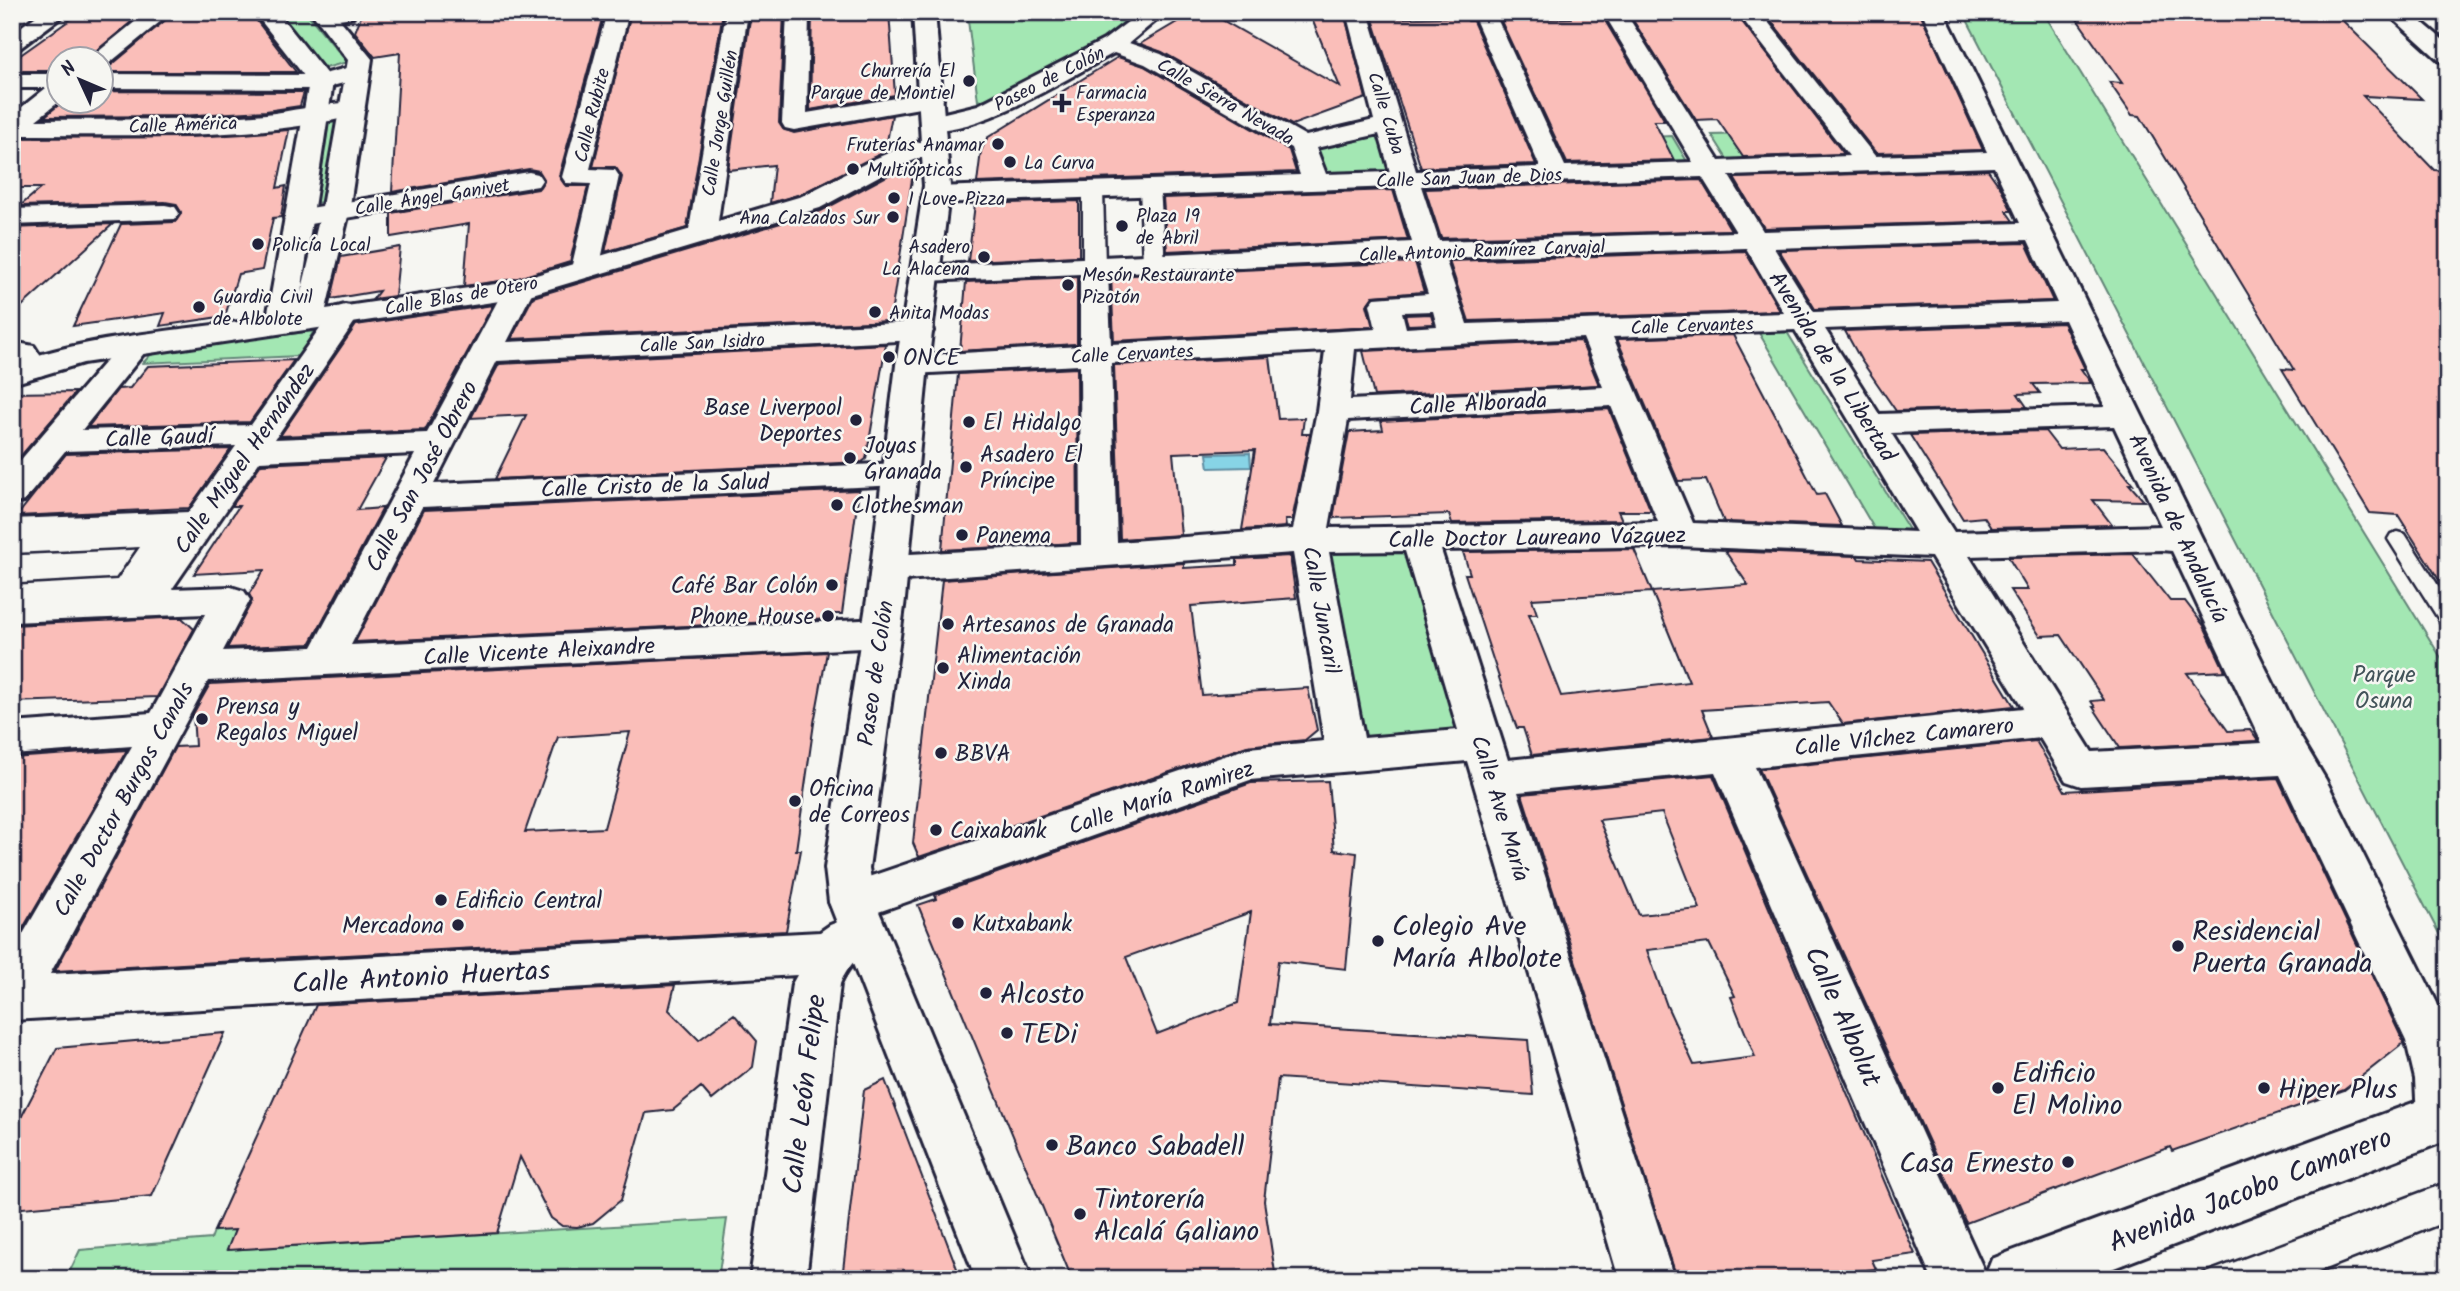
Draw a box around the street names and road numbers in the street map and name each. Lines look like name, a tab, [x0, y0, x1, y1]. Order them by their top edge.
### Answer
street label: Paseo de Colón	[989, 39, 1111, 121]
street label: Calle Jorge Guillén	[695, 48, 747, 199]
street label: Calle Sierra Nevada	[1150, 51, 1300, 154]
street label: Calle Rubite	[567, 65, 619, 166]
street label: Calle Cuba	[1358, 68, 1412, 159]
street label: Calle América	[128, 109, 238, 143]
street label: Calle San Juan de Dios	[1375, 161, 1563, 197]
street label: Calle Ángel Ganivet	[353, 171, 513, 225]
street label: Calle Antonio Ramírez Carvajal	[1358, 233, 1606, 271]
street label: Avenida de la Libertad	[1758, 265, 1905, 470]
street label: Calle Blas de Otero	[382, 269, 540, 325]
street label: Calle Cervantes	[1630, 310, 1754, 344]
street label: Calle San Isidro	[639, 326, 766, 362]
street label: Calle Cervantes	[1070, 337, 1194, 373]
street label: Calle Miguel Hernández	[166, 356, 325, 562]
street label: Calle San José Obrero	[357, 375, 489, 579]
street label: Calle Alborada	[1408, 383, 1548, 427]
street label: Calle Gaudí	[104, 419, 217, 459]
street label: Avenida de Andalucía	[2117, 428, 2237, 630]
street label: Calle Cristo de la Salud	[540, 465, 770, 509]
street label: Calle Doctor Laureano Vázquez	[1388, 518, 1686, 560]
street label: Calle Juncaril	[1291, 544, 1349, 677]
street label: Paseo de Colón	[849, 598, 905, 748]
street label: Calle Vicente Aleixandre	[422, 629, 656, 677]
street label: Calle Doctor Burgos Canals	[45, 676, 205, 924]
street label: Calle Vílchez Camarero	[1793, 709, 2016, 767]
street label: Calle Ave María	[1460, 731, 1538, 886]
street label: Calle María Ramirez	[1064, 752, 1259, 846]
street label: Calle Albolut	[1791, 939, 1893, 1096]
street label: Calle Antonio Huertas	[291, 949, 551, 1008]
street label: Calle León Felipe	[771, 991, 840, 1197]
street label: Avenida Jacobo Camarero	[2103, 1116, 2399, 1266]

